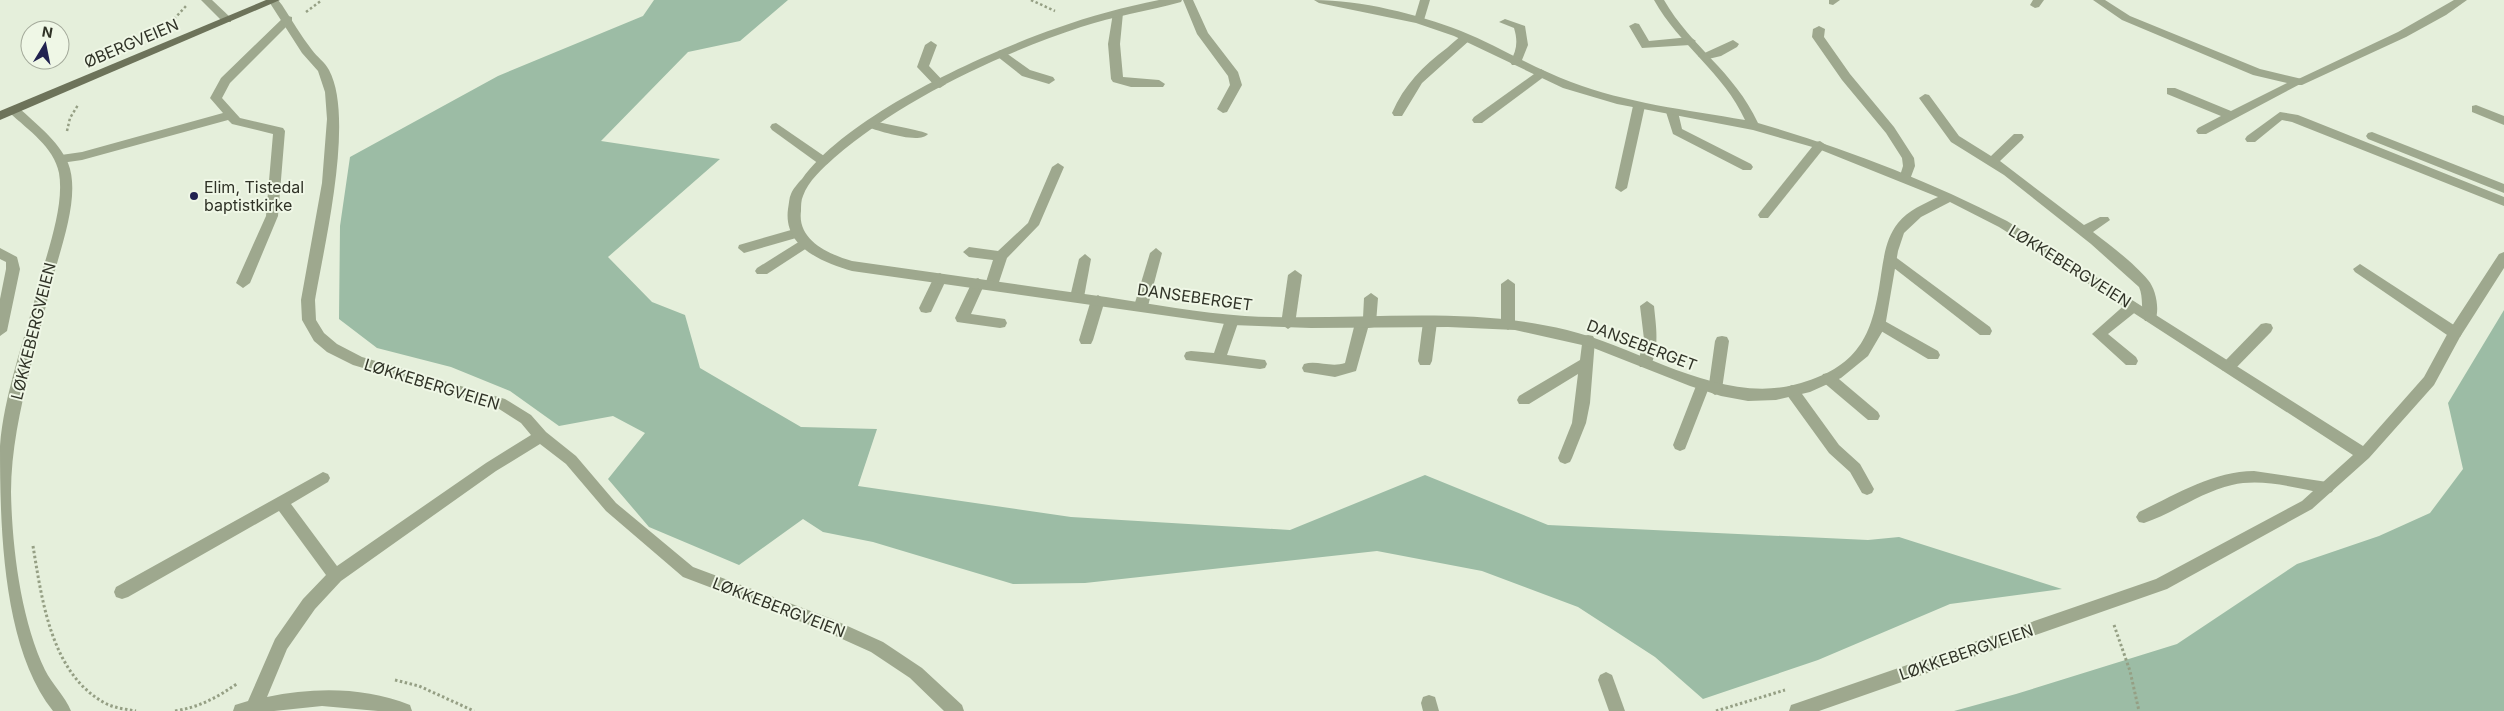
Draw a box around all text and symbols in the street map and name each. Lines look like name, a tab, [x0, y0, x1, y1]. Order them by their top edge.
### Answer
street label: ØBERGVEIEN	[81, 14, 181, 72]
north arrow	[20, 20, 70, 70]
text: N	[41, 22, 54, 41]
place label: Elim, Tistedal baptistkirke	[204, 177, 304, 215]
marker: Elim, Tistedal baptistkirke	[188, 190, 200, 202]
street label: LØKKEBERGVEIEN	[2005, 220, 2135, 312]
street label: LØKKEBERGVEIEN	[6, 260, 60, 402]
street label: DANSEBERGET	[1136, 279, 1254, 315]
street label: DANSEBERGET	[1584, 315, 1700, 375]
street label: LØKKEBERGVEIEN	[362, 354, 502, 414]
street label: LØKKEBERGVEIEN	[710, 572, 848, 642]
street label: LØKKEBERGVEIEN	[1896, 620, 2036, 684]

